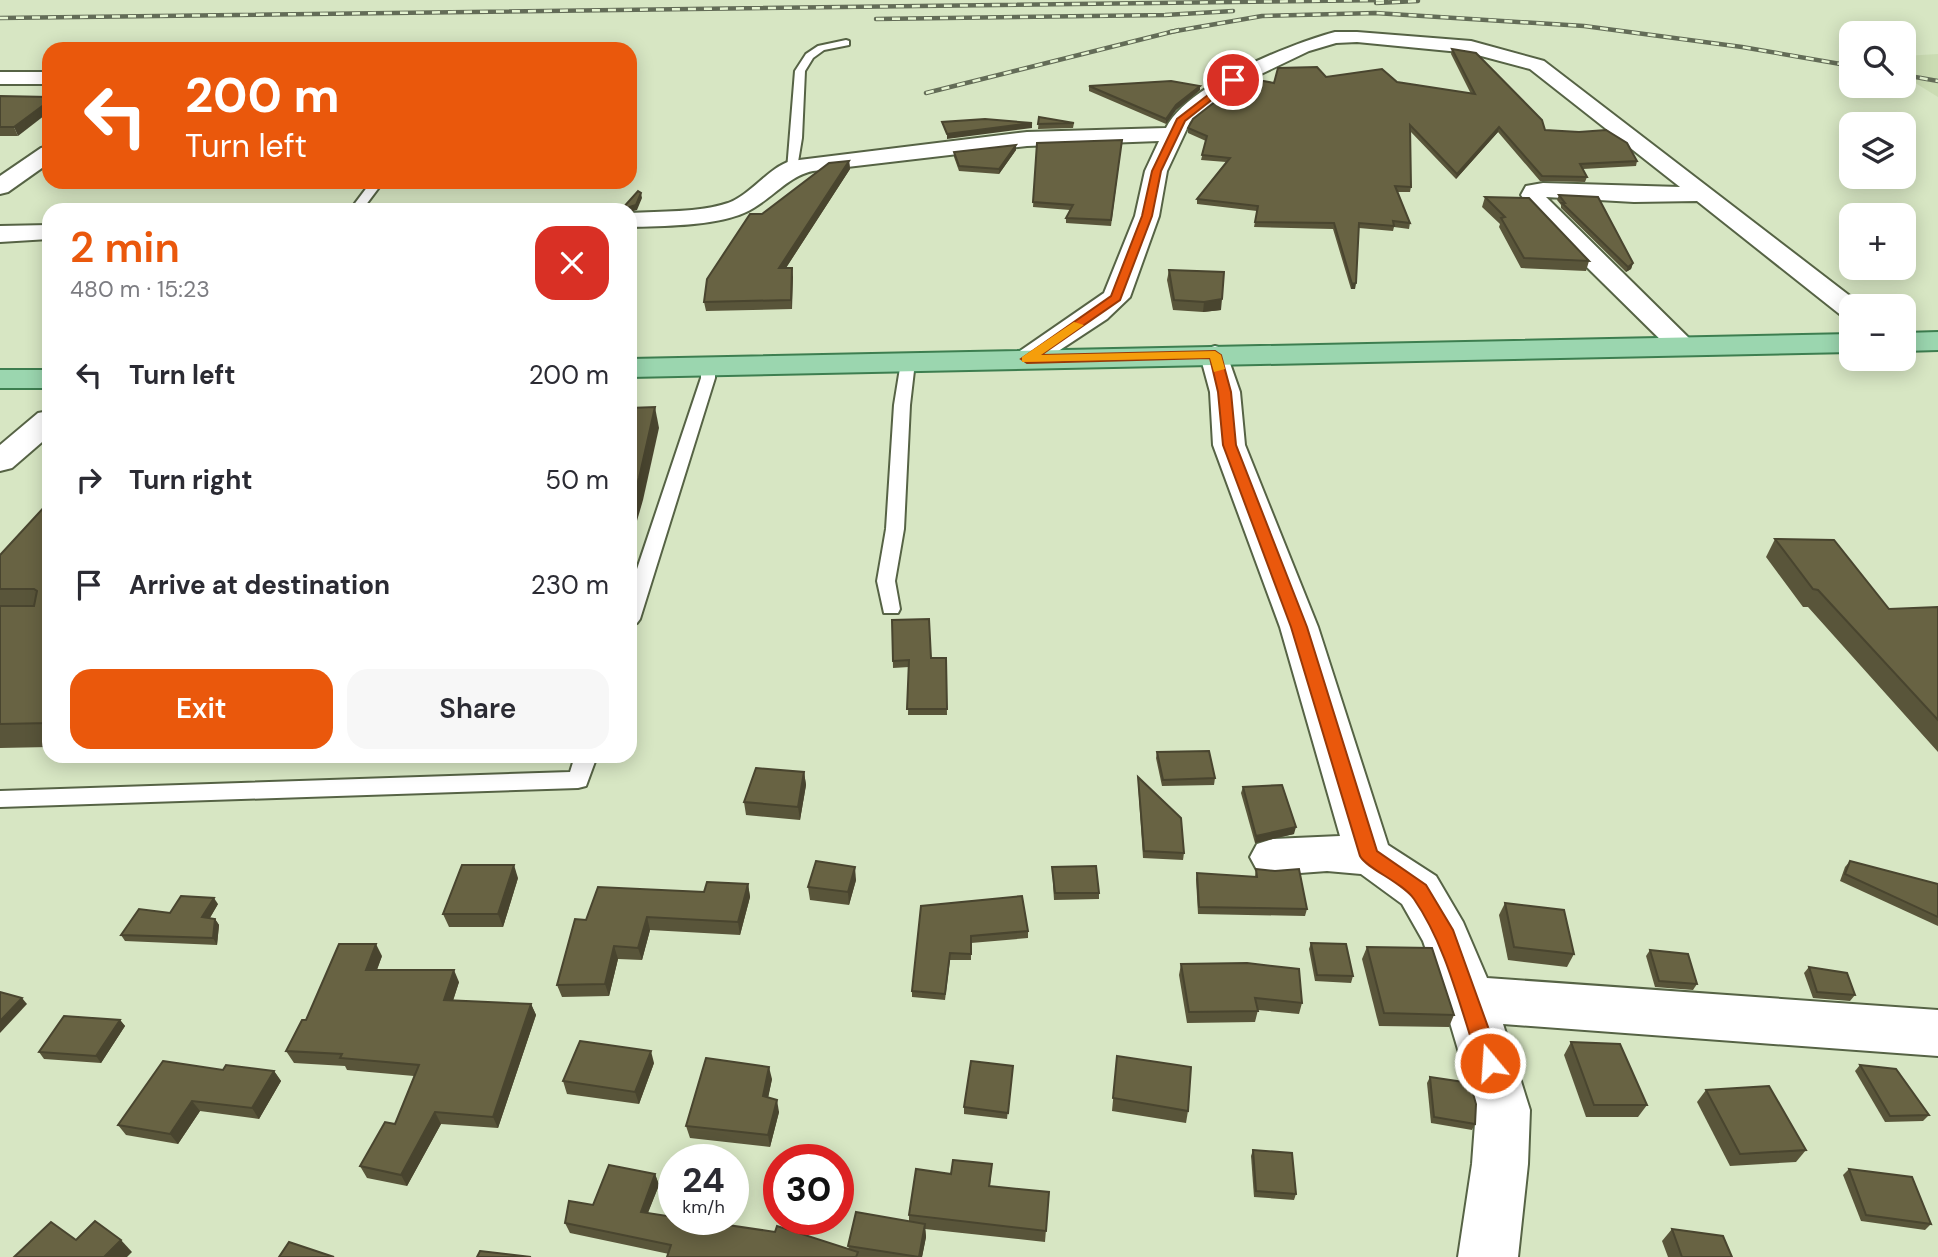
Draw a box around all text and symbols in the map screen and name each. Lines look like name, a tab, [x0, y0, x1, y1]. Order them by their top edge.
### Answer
map controls	[1839, 21, 1916, 371]
button: search	[1839, 21, 1916, 98]
pin	[1203, 50, 1263, 110]
icon: arrive	[1214, 61, 1252, 99]
text: 200 m	[185, 63, 340, 127]
icon: left	[70, 70, 161, 161]
button: layers	[1839, 112, 1916, 189]
text: Turn left	[185, 125, 307, 167]
button: +	[1839, 203, 1916, 280]
text: 2 min	[70, 220, 180, 275]
button: close	[535, 226, 609, 300]
text: 480 m · 15:23	[70, 274, 210, 304]
button: −	[1839, 294, 1916, 371]
icon: left	[70, 356, 108, 394]
text: Turn left	[129, 358, 236, 392]
text: 200 m	[529, 358, 609, 392]
icon: right	[70, 461, 108, 499]
text: Turn right	[129, 463, 253, 497]
text: 50 m	[545, 463, 609, 497]
icon: arrive	[70, 566, 108, 604]
text: Arrive at destination	[129, 568, 390, 602]
text: 230 m	[531, 568, 609, 602]
button: Exit	[70, 669, 333, 749]
button: Share	[347, 669, 609, 749]
position arrow	[1453, 1026, 1527, 1100]
speed limit sign: 30	[763, 1144, 854, 1235]
text: 24	[682, 1157, 725, 1203]
text: km/h	[682, 1195, 725, 1219]

